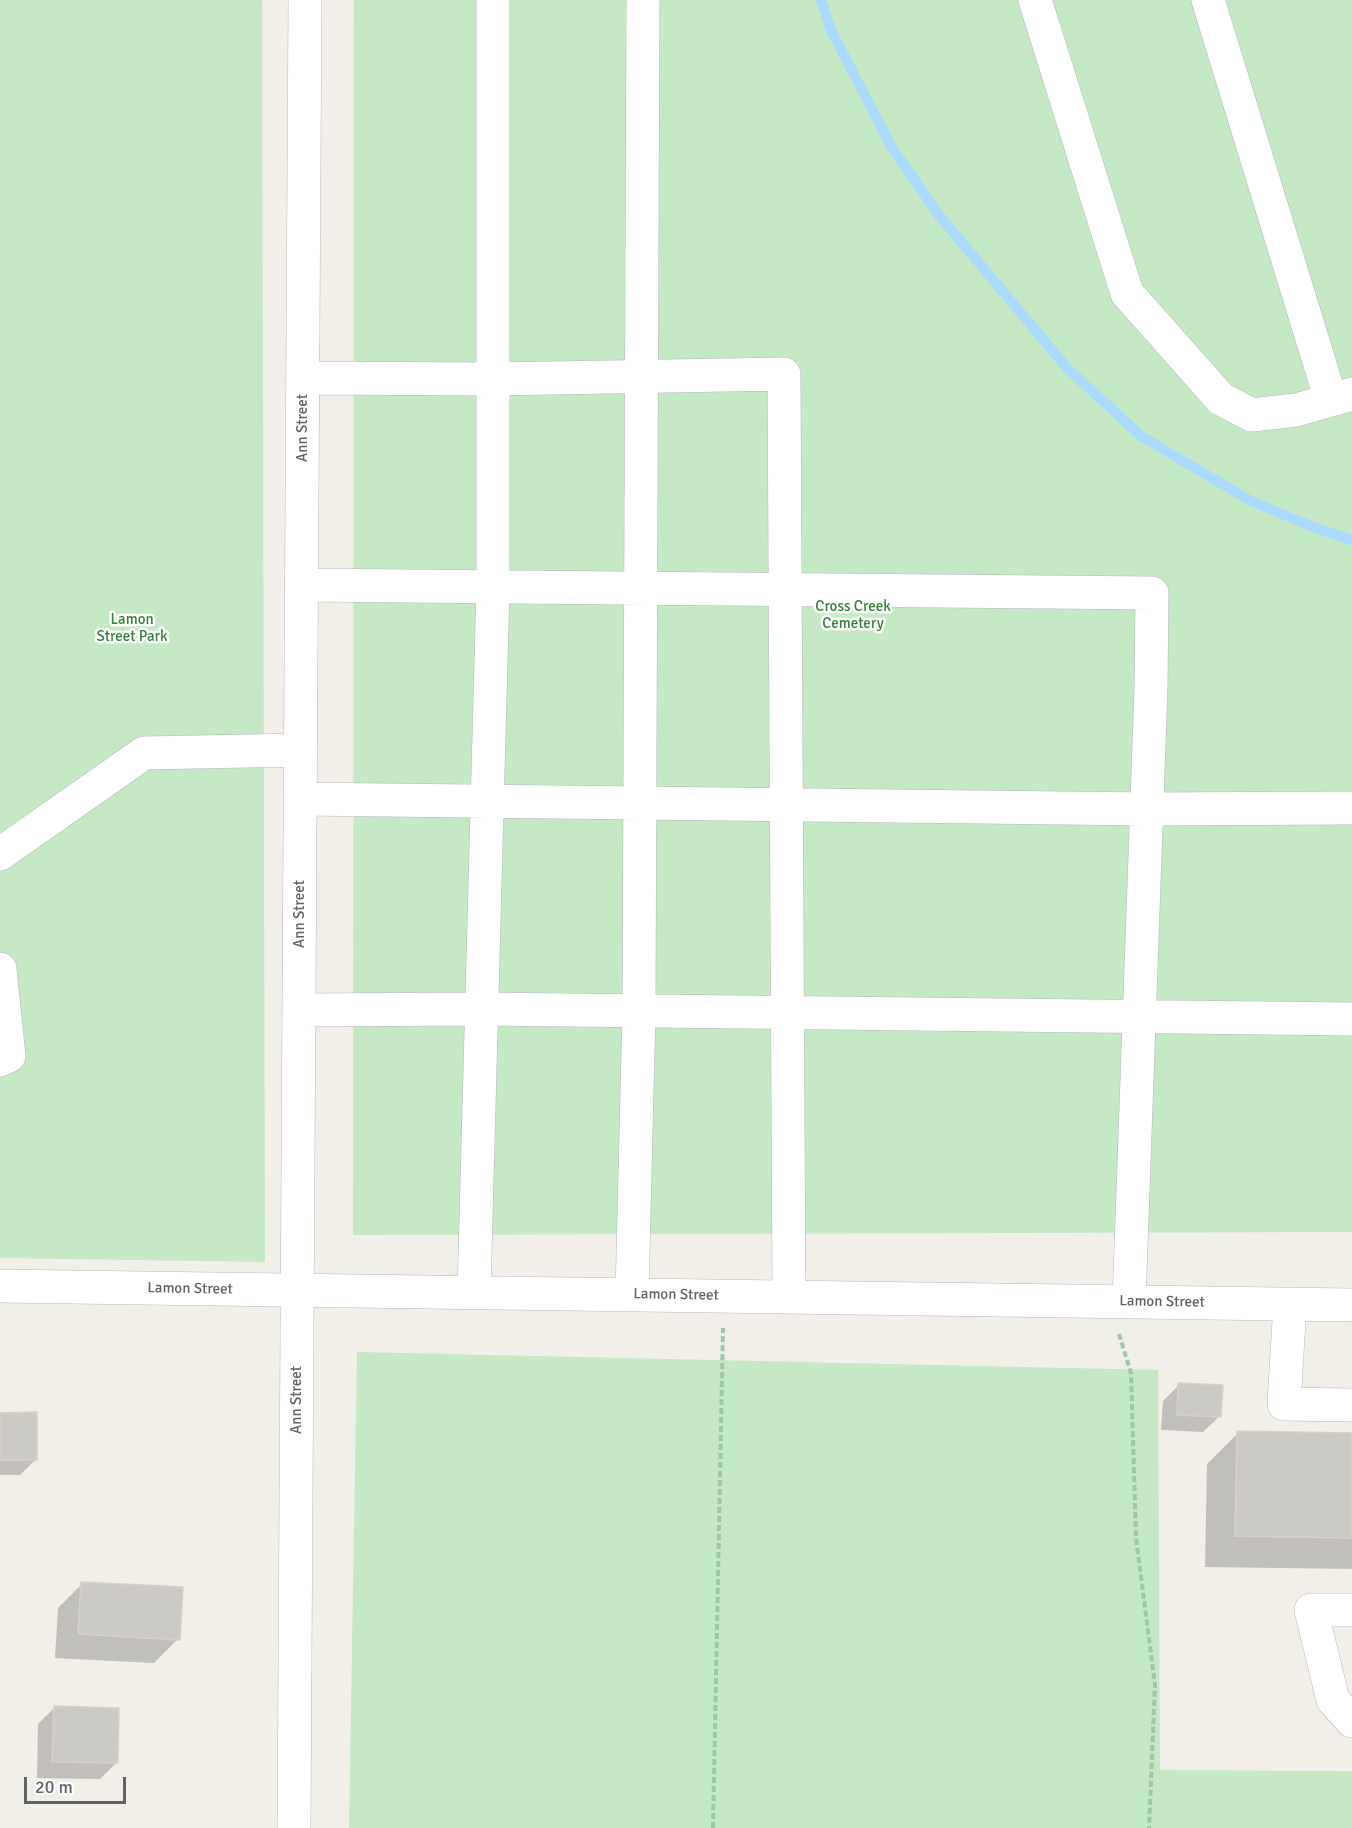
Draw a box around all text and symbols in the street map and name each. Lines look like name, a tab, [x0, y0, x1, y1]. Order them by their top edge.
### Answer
street label: Ann Street	[294, 394, 312, 462]
park label: Cross Creek Cemetery	[815, 598, 891, 633]
park label: Lamon Street Park	[96, 611, 168, 646]
street label: Ann Street	[291, 880, 309, 948]
street label: Lamon Street	[147, 1279, 233, 1299]
street label: Lamon Street	[633, 1285, 719, 1305]
street label: Lamon Street	[1119, 1292, 1205, 1312]
street label: Ann Street	[288, 1366, 306, 1434]
scale bar	[27, 1765, 129, 1803]
text: 20 m	[35, 1776, 73, 1798]

